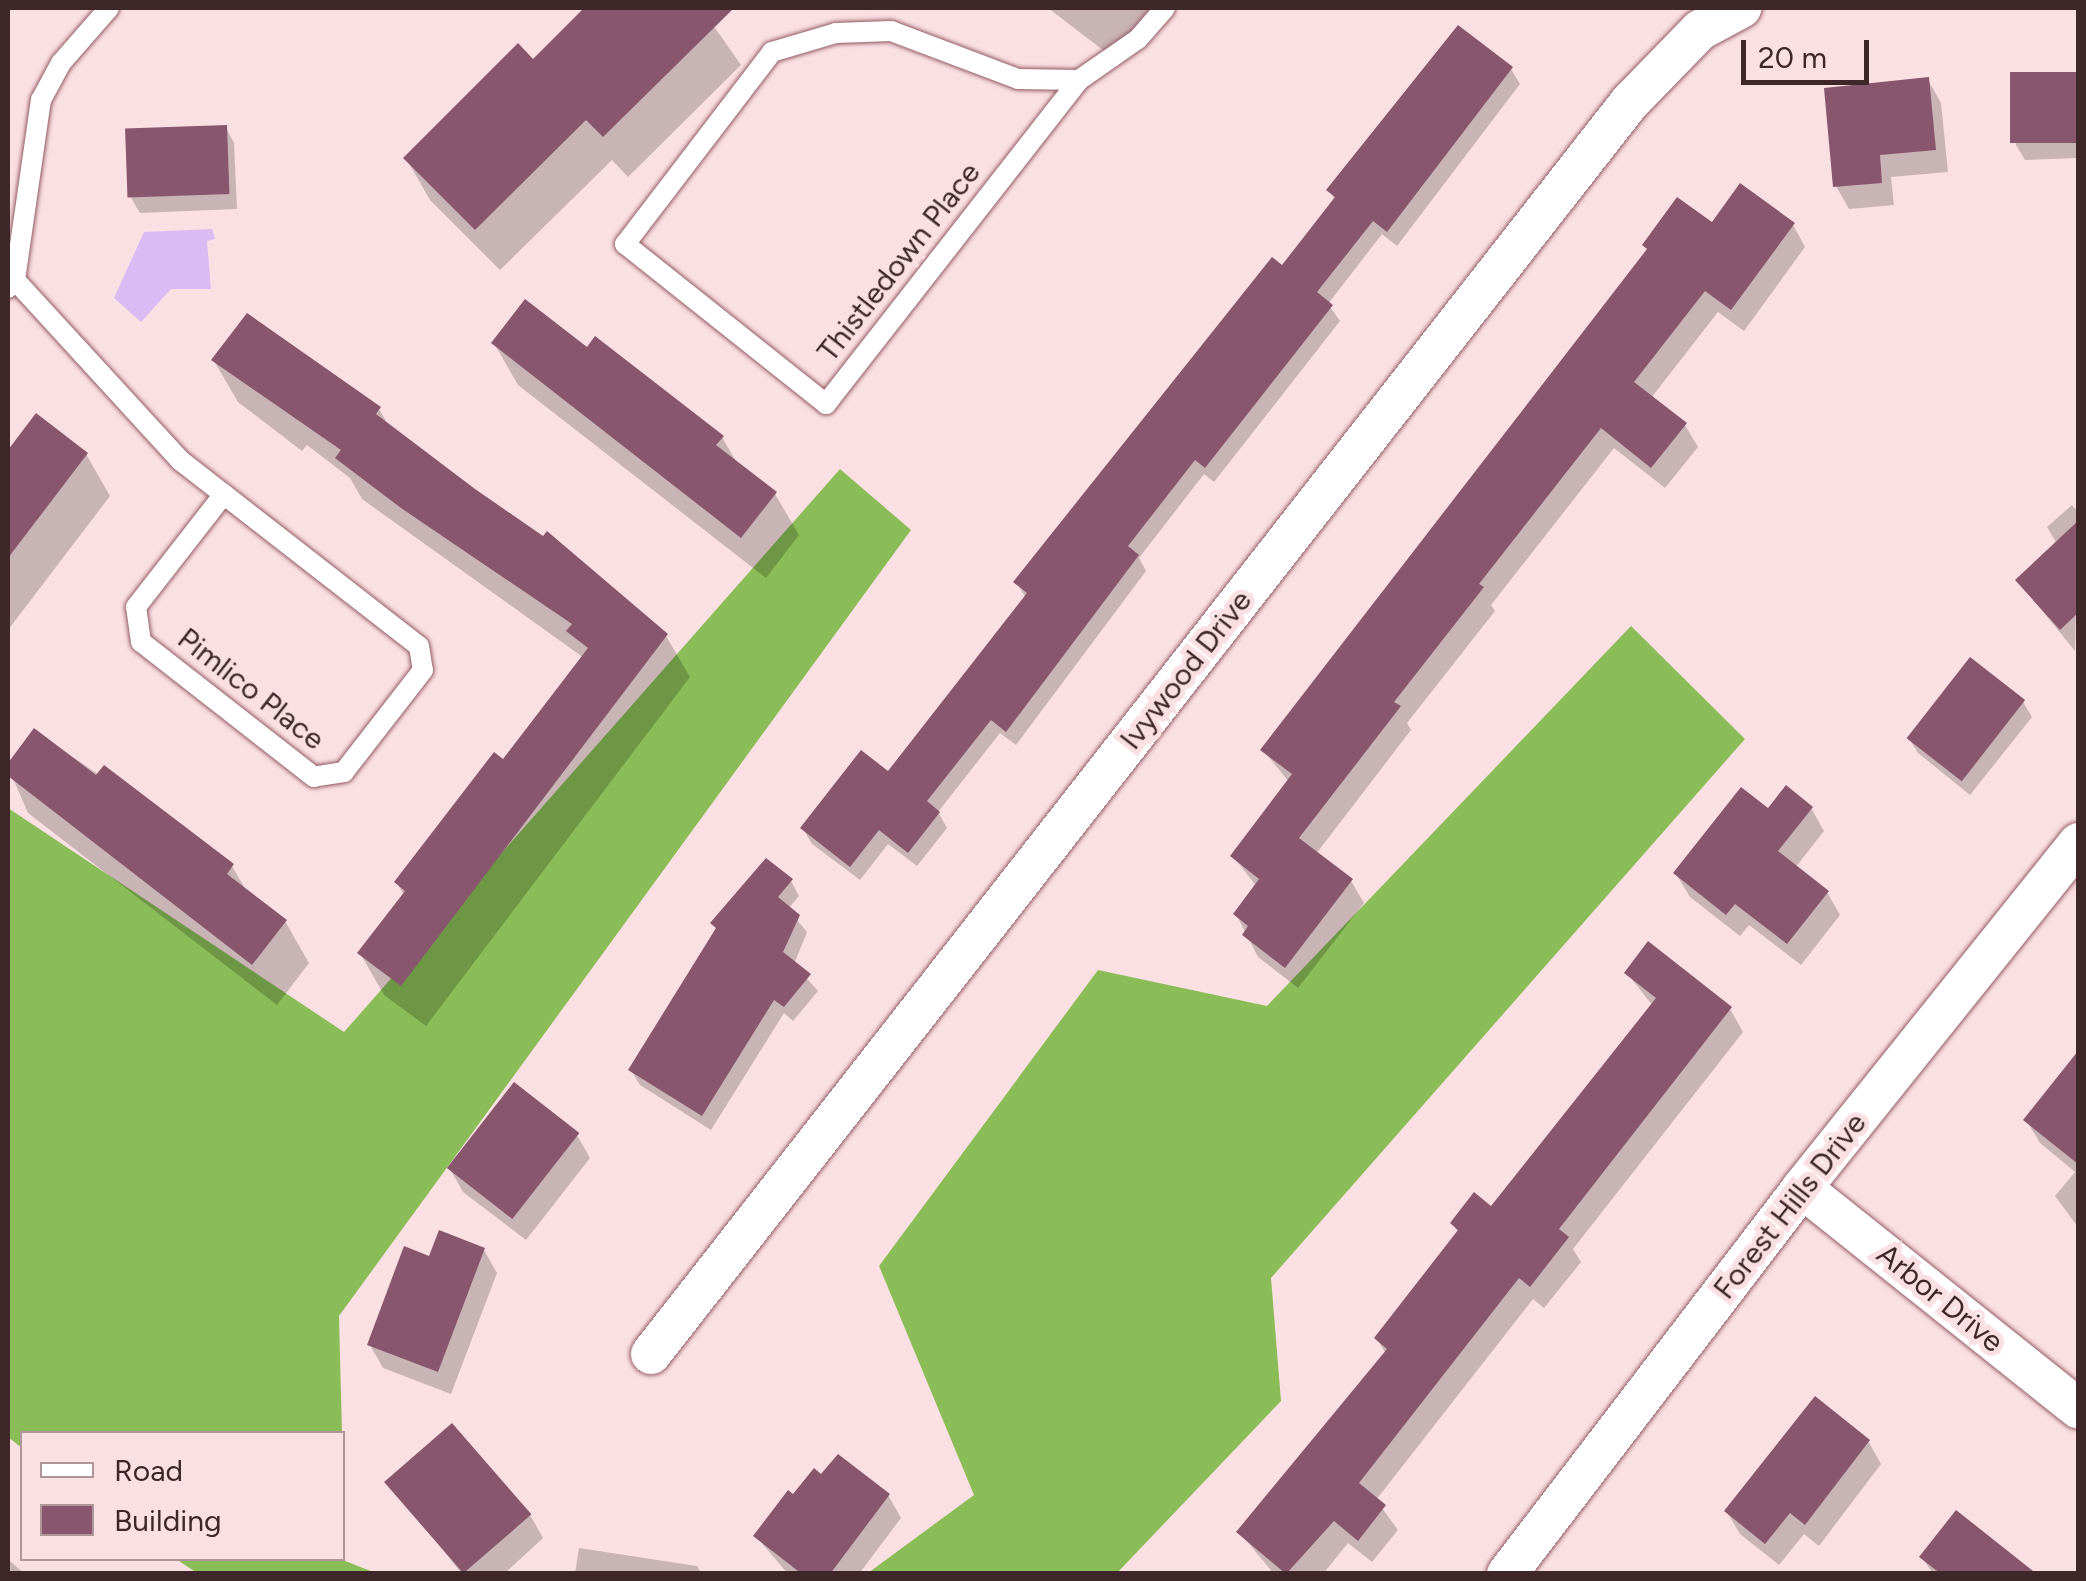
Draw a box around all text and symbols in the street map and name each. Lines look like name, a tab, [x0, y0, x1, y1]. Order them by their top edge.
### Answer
scale bar	[1746, 20, 1874, 82]
text: 20 m	[1758, 39, 1827, 76]
street label: Thistledown Place	[810, 155, 988, 369]
street label: Ivywood Drive	[1113, 583, 1259, 757]
street label: Pimlico Place	[170, 621, 332, 757]
street label: Forest Hills Drive	[1706, 1106, 1874, 1306]
street label: Arbor Drive	[1869, 1236, 2011, 1360]
legend	[20, 1431, 345, 1561]
text: Road	[114, 1452, 183, 1489]
text: Building	[114, 1502, 222, 1539]

